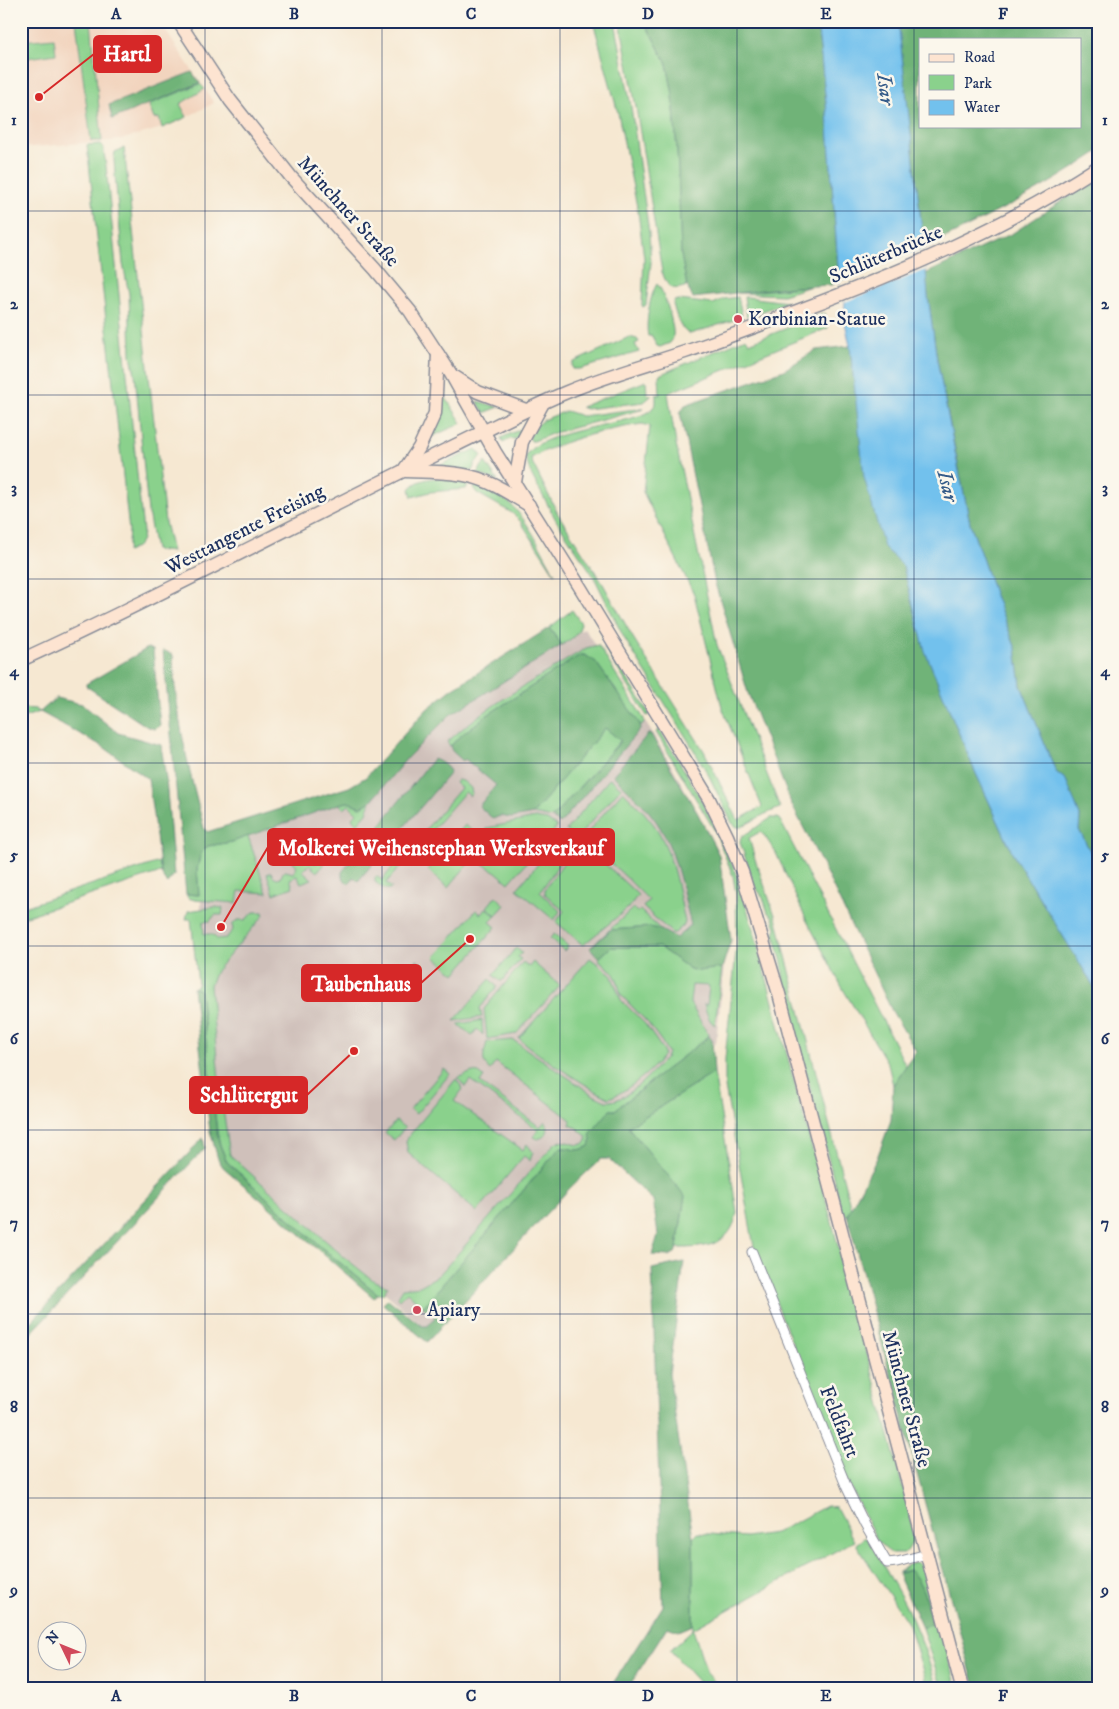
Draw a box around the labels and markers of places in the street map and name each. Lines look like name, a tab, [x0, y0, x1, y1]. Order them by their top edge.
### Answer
callout: Hartl	[94, 36, 161, 72]
place label: Korbinian-Statue	[748, 307, 886, 332]
marker: Korbinian-Statue	[732, 313, 744, 325]
callout: Molkerei Weihenstephan Werksverkauf	[268, 829, 614, 865]
callout: Taubenhaus	[302, 965, 421, 1001]
callout: Schlütergut	[190, 1077, 307, 1113]
place label: Apiary	[427, 1298, 481, 1323]
marker: Apiary	[411, 1304, 423, 1316]

